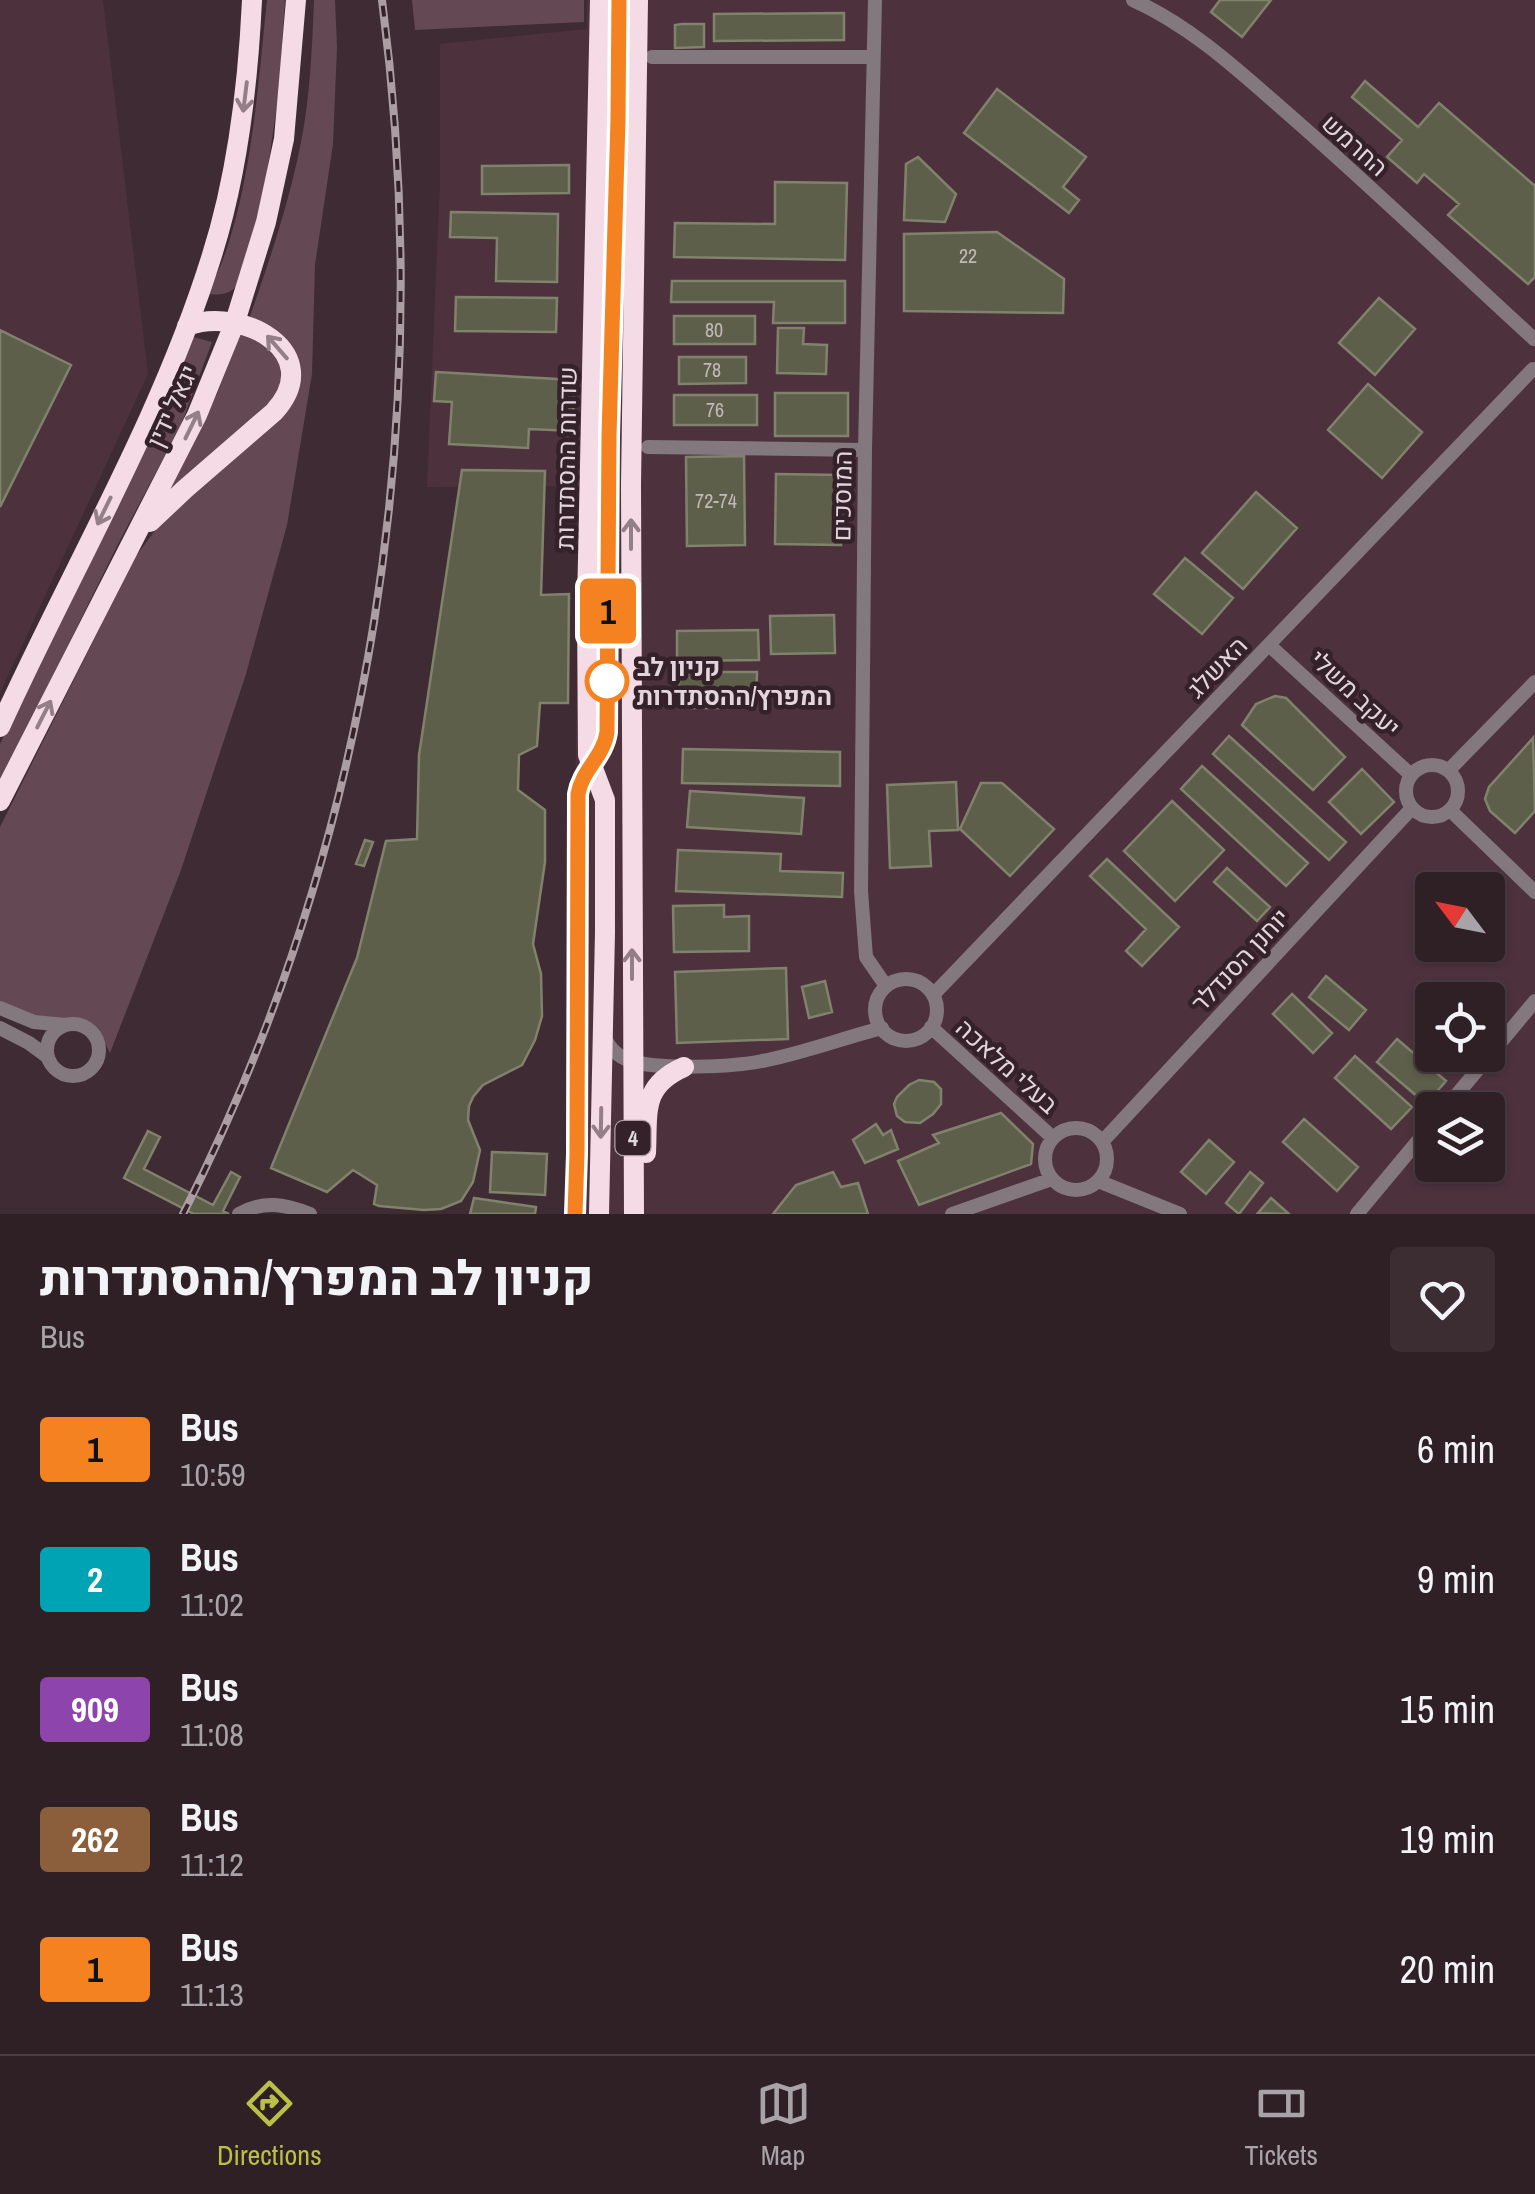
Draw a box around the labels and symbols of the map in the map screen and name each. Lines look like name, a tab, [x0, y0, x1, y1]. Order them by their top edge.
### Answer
one-way arrow	[235, 81, 254, 113]
street label: החרמש	[1315, 106, 1395, 184]
house number: 22	[959, 242, 977, 269]
house number: 80	[705, 316, 723, 343]
one-way arrow	[266, 335, 289, 360]
house number: 78	[703, 356, 721, 383]
street label: יגאל ידין	[138, 359, 206, 453]
street label: שדרות ההסתדרות	[547, 366, 585, 550]
house number: 76	[706, 396, 724, 423]
one-way arrow	[183, 411, 202, 440]
street label: המוסכים	[824, 450, 860, 542]
house number: 72-74	[695, 487, 737, 514]
one-way arrow	[94, 495, 113, 525]
one-way arrow	[622, 519, 640, 552]
line badge: 1	[576, 578, 640, 644]
street label: האשלג	[1179, 629, 1255, 705]
street label: יעקב משלי	[1302, 642, 1408, 744]
place label: קניון לב המפרץ/ההסתדרות	[637, 650, 832, 713]
marker: קניון לב המפרץ/ההסתדרות	[586, 660, 628, 702]
one-way arrow	[35, 700, 54, 730]
north arrow	[1415, 872, 1505, 962]
street label: יוחנן הסנדלר	[1183, 901, 1297, 1019]
one-way arrow	[622, 949, 642, 982]
street label: בעלי מלאכה	[949, 1011, 1065, 1121]
one-way arrow	[592, 1106, 610, 1138]
road number: 4	[616, 1121, 650, 1155]

